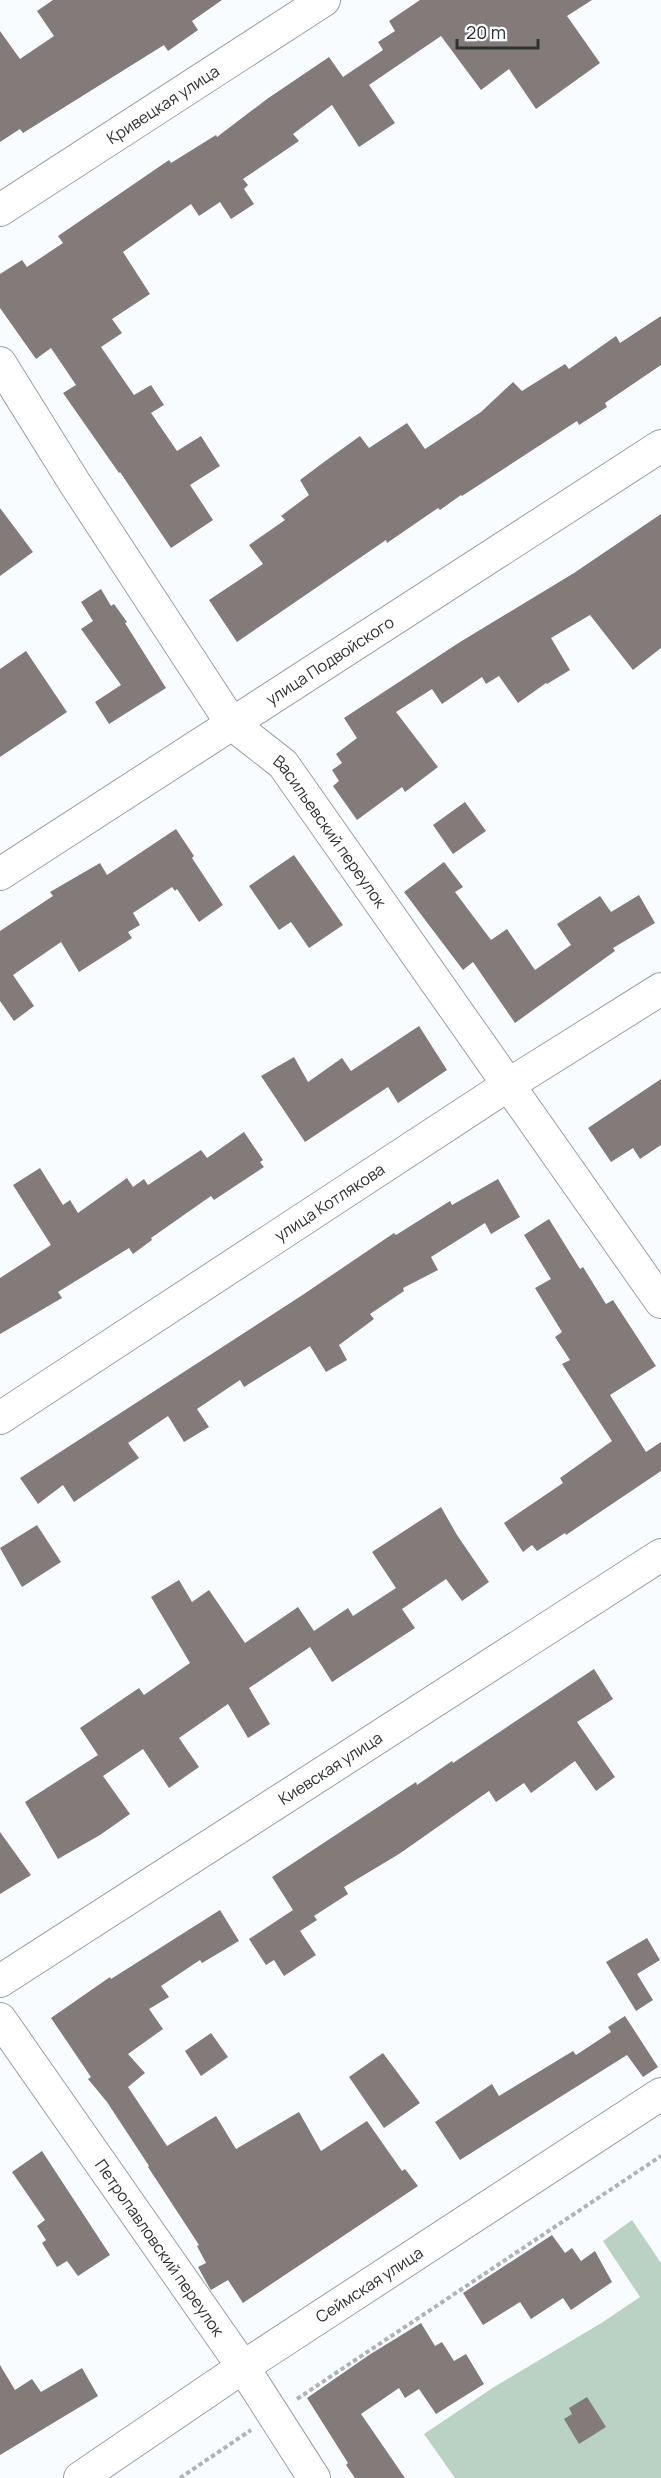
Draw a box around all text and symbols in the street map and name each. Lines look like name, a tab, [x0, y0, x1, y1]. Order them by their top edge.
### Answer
scale bar	[457, 12, 538, 50]
text: 20 m	[466, 20, 506, 44]
street label: Кривецкая улица	[102, 60, 223, 149]
street label: улица Подвойского	[262, 611, 398, 710]
street label: Васильевский переулок	[269, 750, 392, 913]
street label: улица Котлякова	[270, 1158, 389, 1246]
street label: Киевская улица	[274, 1726, 387, 1810]
street label: Петропавловский переулок	[90, 2155, 230, 2342]
street label: Сеймская улица	[311, 2241, 427, 2328]

